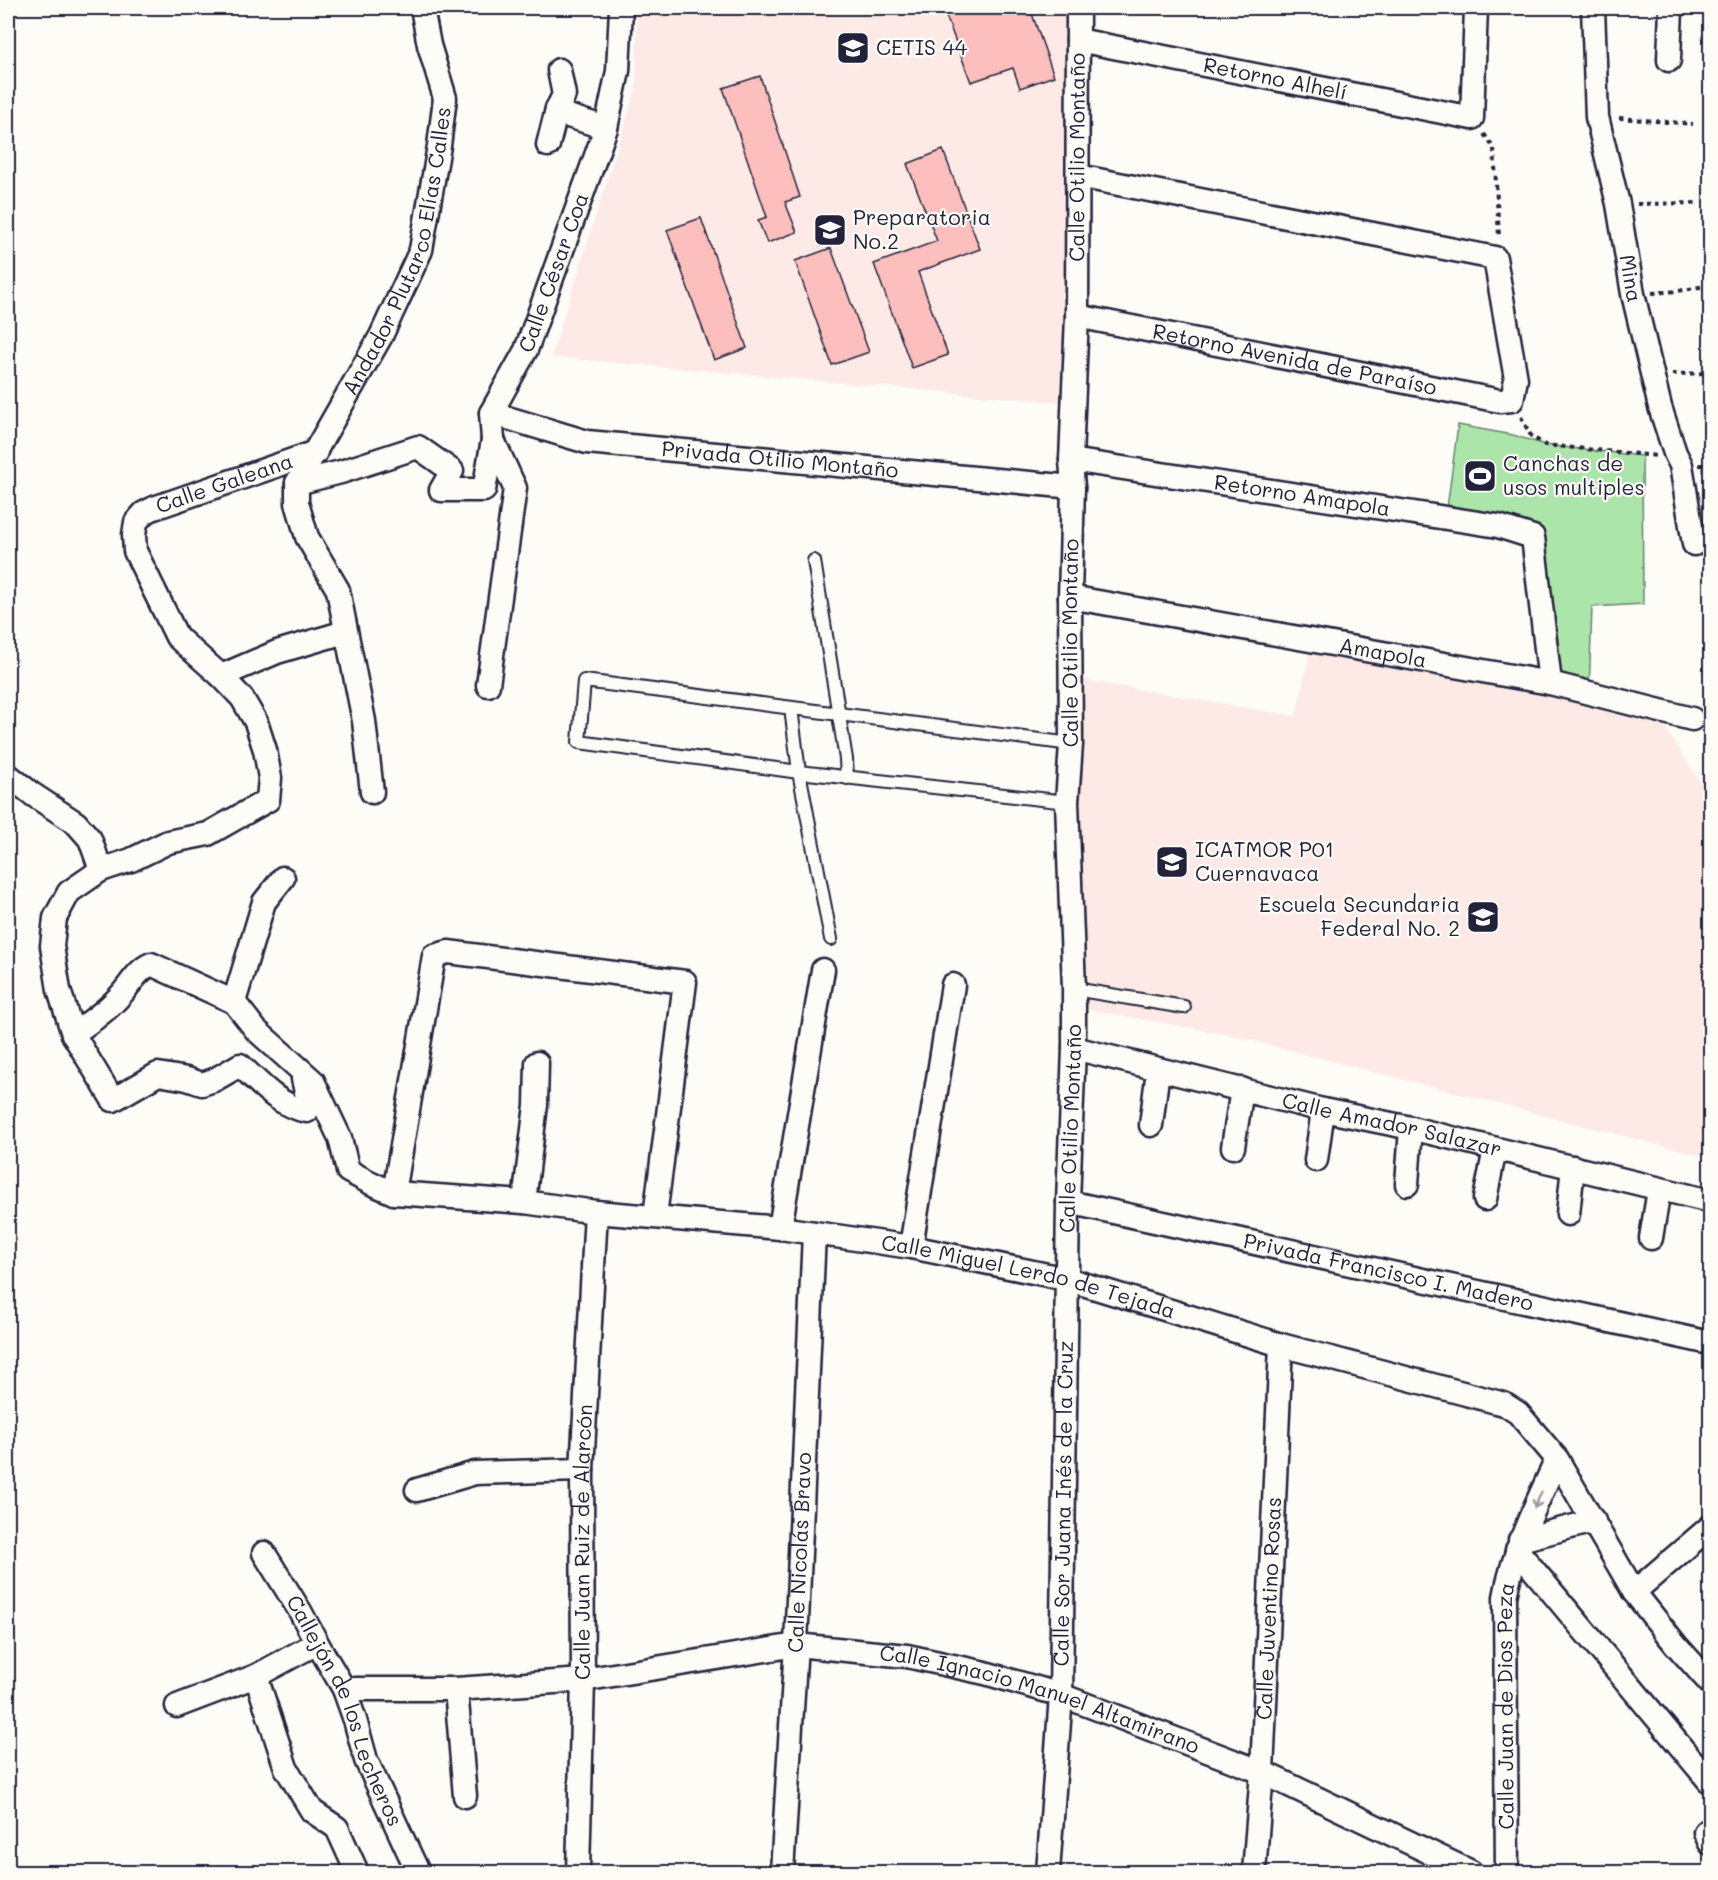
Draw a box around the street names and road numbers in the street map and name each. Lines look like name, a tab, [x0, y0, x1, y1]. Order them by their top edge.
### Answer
street label: Retorno Alhelí	[1201, 50, 1350, 105]
street label: Calle Otilio Montaño	[1062, 53, 1090, 262]
street label: Andador Plutarco Elías Calles	[335, 105, 456, 399]
street label: Calle César Coa	[511, 189, 594, 356]
street label: Mina	[1615, 252, 1649, 305]
street label: Retorno Avenida de Paraíso	[1150, 317, 1439, 400]
street label: Privada Otilio Montaño	[660, 434, 900, 483]
street label: Calle Galeana	[152, 446, 296, 518]
street label: Retorno Amapola	[1213, 467, 1392, 521]
street label: Calle Otilio Montaño	[1055, 538, 1084, 747]
street label: Amapola	[1337, 631, 1429, 673]
street label: Calle Otilio Montaño	[1053, 1024, 1086, 1233]
street label: Calle Amador Salazar	[1280, 1085, 1505, 1162]
street label: Privada Francisco I. Madero	[1241, 1226, 1536, 1316]
street label: Calle Miguel Lerdo de Tejada	[880, 1228, 1179, 1324]
street label: Calle Sor Juana Inés de la Cruz	[1046, 1340, 1078, 1666]
street label: Calle Juan Ruiz de Alarcón	[567, 1403, 598, 1680]
street label: Calle Nicolás Bravo	[781, 1452, 816, 1654]
street label: Calle Juventino Rosas	[1249, 1496, 1286, 1720]
street label: Calle Juan de Dios Peza	[1490, 1580, 1520, 1830]
street label: Callejón de los Lecheros	[281, 1589, 410, 1830]
street label: Calle Ignacio Manuel Altamirano	[878, 1638, 1204, 1759]

